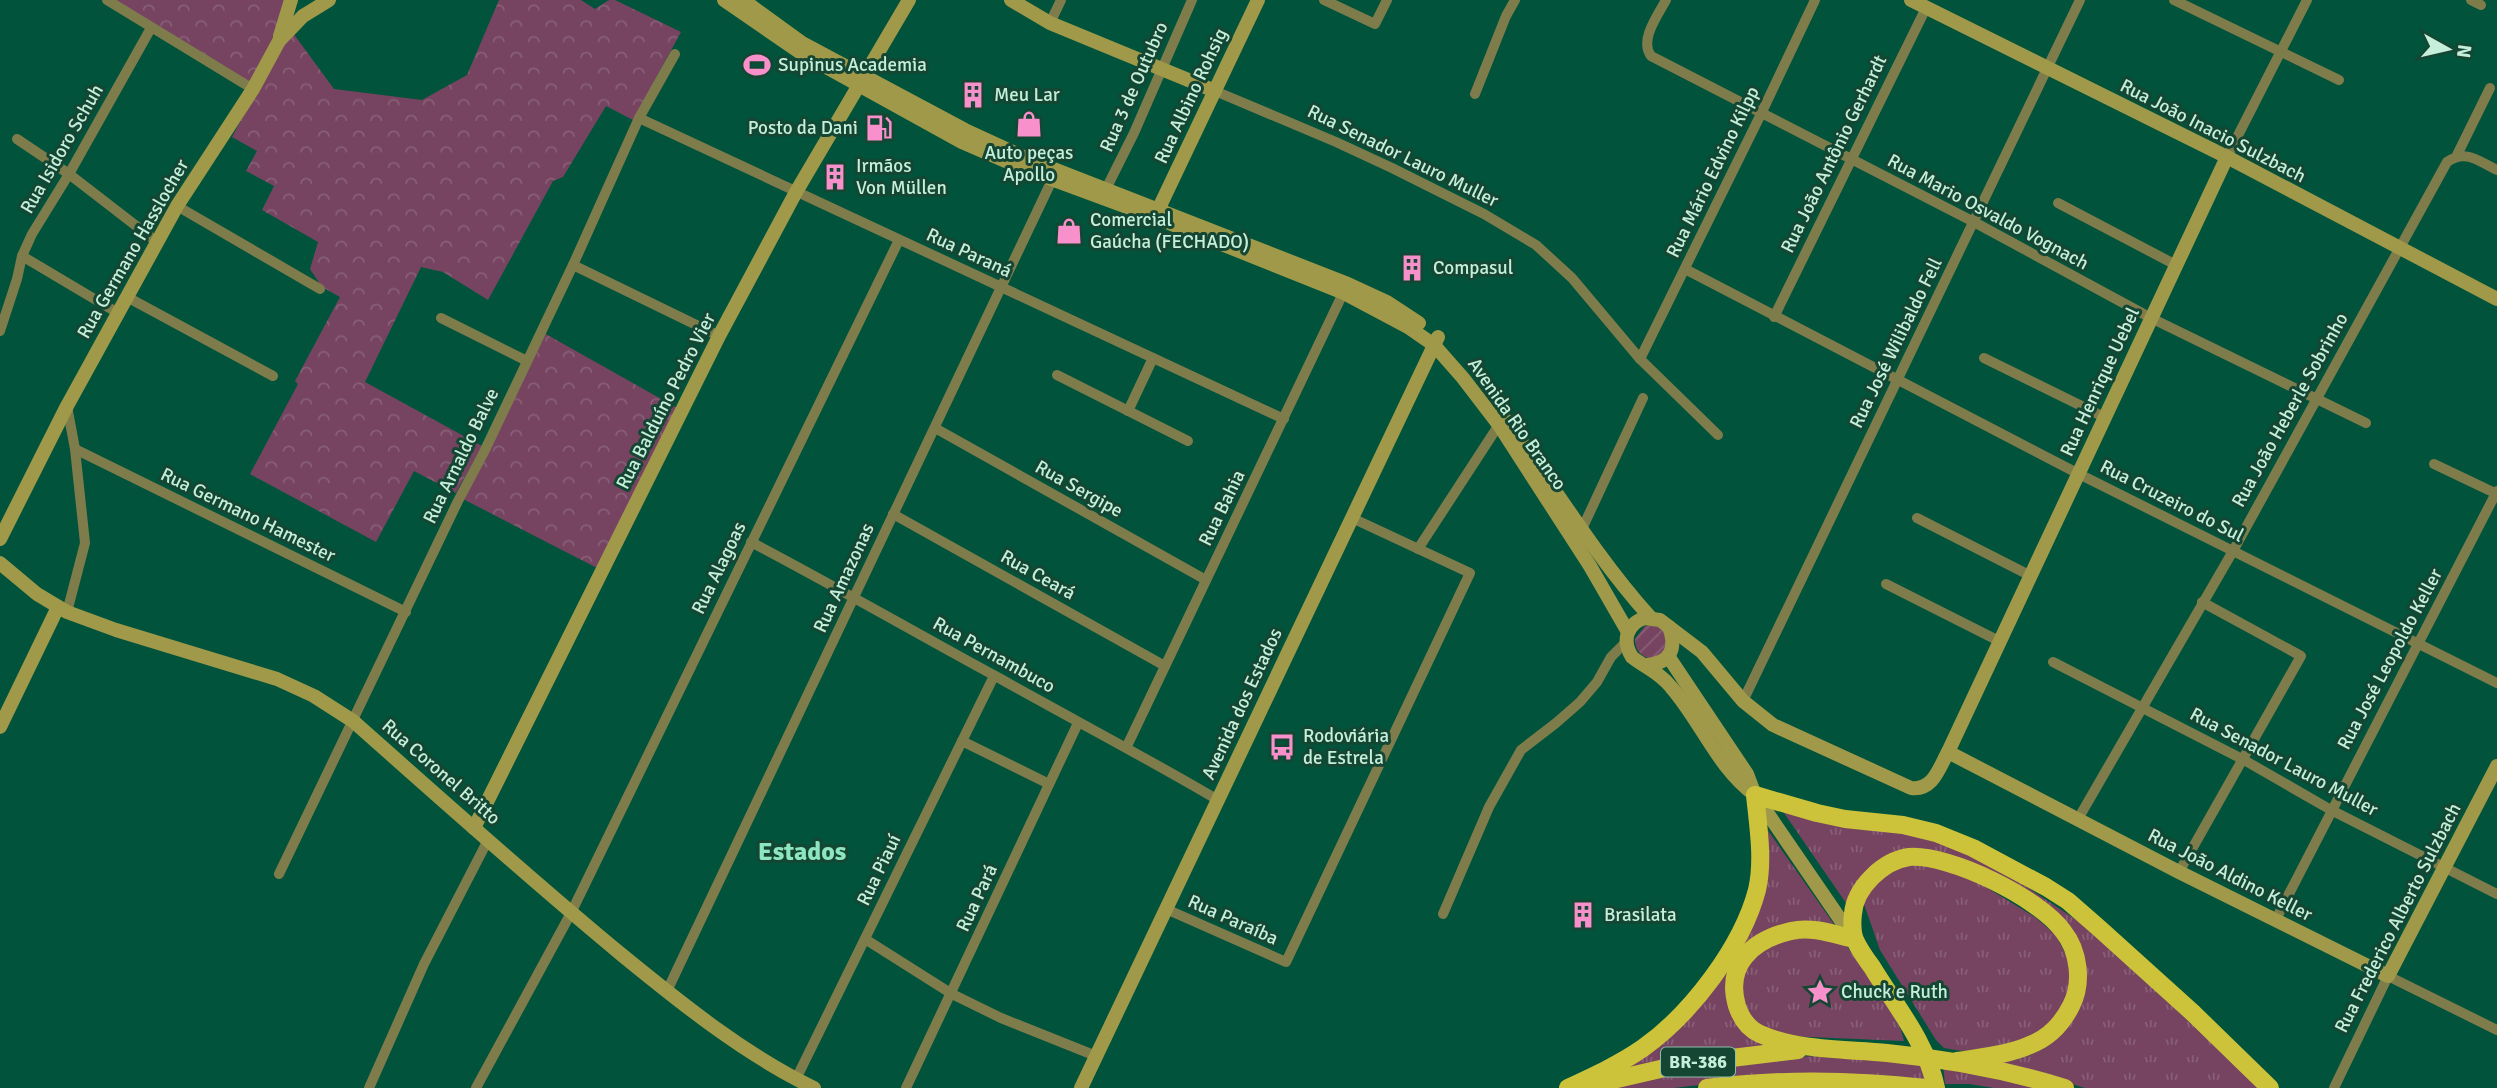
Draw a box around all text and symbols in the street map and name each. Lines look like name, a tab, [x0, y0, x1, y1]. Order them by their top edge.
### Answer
north arrow	[2413, 14, 2483, 84]
street label: Rua 3 de Outubro	[1095, 18, 1173, 156]
street label: Rua Albino Rohsig	[1149, 24, 1233, 168]
text: N	[2451, 43, 2477, 59]
sports icon: Supinus Academia	[742, 50, 772, 80]
street label: Rua João Antônio Gerhardt	[1776, 51, 1893, 257]
place label: Supinus Academia	[778, 53, 927, 77]
street label: Rua João Inacio Sulzbach	[2116, 74, 2310, 188]
street label: Rua Isidoro Schuh	[15, 80, 109, 218]
building icon: Meu Lar	[958, 80, 988, 110]
street label: Rua Mário Edvino Kilpp	[1661, 82, 1765, 262]
place label: Meu Lar	[994, 83, 1060, 107]
street label: Rua Senador Lauro Muller	[1303, 99, 1503, 213]
shop icon: Auto peças Apollo	[1014, 109, 1044, 139]
fuel station icon: Posto da Dani	[864, 113, 894, 143]
place label: Posto da Dani	[748, 116, 858, 140]
place label: Auto peças Apollo	[985, 141, 1073, 187]
street label: Rua Mario Osvaldo Vognach	[1883, 149, 2093, 275]
place label: Irmãos Von Müllen	[856, 154, 947, 200]
street label: Rua Germano Hasslocher	[72, 155, 194, 343]
building icon: Irmãos Von Müllen	[820, 162, 850, 192]
place label: Comercial Gaúcha (FECHADO)	[1090, 208, 1249, 254]
shop icon: Comercial Gaúcha (FECHADO)	[1054, 216, 1084, 246]
street label: Rua Paraná	[922, 223, 1016, 283]
building icon: Compasul	[1397, 253, 1427, 283]
street label: Rua José Wilibaldo Fell	[1844, 254, 1948, 432]
place label: Compasul	[1433, 256, 1513, 280]
street label: Rua Henrique Uebel	[2055, 304, 2145, 460]
street label: Rua João Heberle Sobrinho	[2226, 308, 2354, 511]
street label: Rua Balduíno Pedro Vier	[611, 309, 721, 493]
street label: Avenida Rio Branco	[1462, 353, 1572, 495]
street label: Rua Arnaldo Balve	[418, 384, 504, 528]
street label: Rua Cruzeiro do Sul	[2096, 454, 2248, 548]
street label: Rua Sergipe	[1031, 455, 1127, 523]
street label: Rua Germano Hamester	[157, 462, 339, 568]
street label: Rua Bahia	[1193, 466, 1251, 550]
street label: Rua Alagoas	[686, 518, 752, 618]
street label: Rua Amazonas	[808, 519, 880, 637]
street label: Rua Ceará	[996, 545, 1080, 605]
street label: Rua José Leopoldo Keller	[2332, 564, 2448, 754]
street label: Rua Pernambuco	[929, 611, 1059, 699]
street label: Avenida dos Estados	[1196, 624, 1288, 784]
street label: Rua Senador Lauro Muller	[2186, 702, 2382, 822]
street label: Rua Coronel Britto	[377, 714, 505, 830]
place label: Rodoviária de Estrela	[1303, 724, 1389, 770]
bus stop icon: Rodoviária de Estrela	[1267, 732, 1297, 762]
street label: Rua Frederico Alberto Sulzbach	[2330, 799, 2466, 1037]
street label: Rua João Aldino Keller	[2144, 823, 2316, 927]
street label: Rua Piauí	[852, 830, 907, 910]
district label: Estados	[758, 836, 846, 868]
street label: Rua Pará	[951, 860, 1003, 936]
street label: Rua Paraíba	[1184, 889, 1282, 951]
building icon: Brasilata	[1568, 900, 1598, 930]
place label: Brasilata	[1604, 903, 1677, 927]
place icon: Chuck e Ruth	[1805, 977, 1835, 1007]
place label: Chuck e Ruth	[1841, 980, 1948, 1004]
road number: BR-386	[1661, 1048, 1735, 1077]

